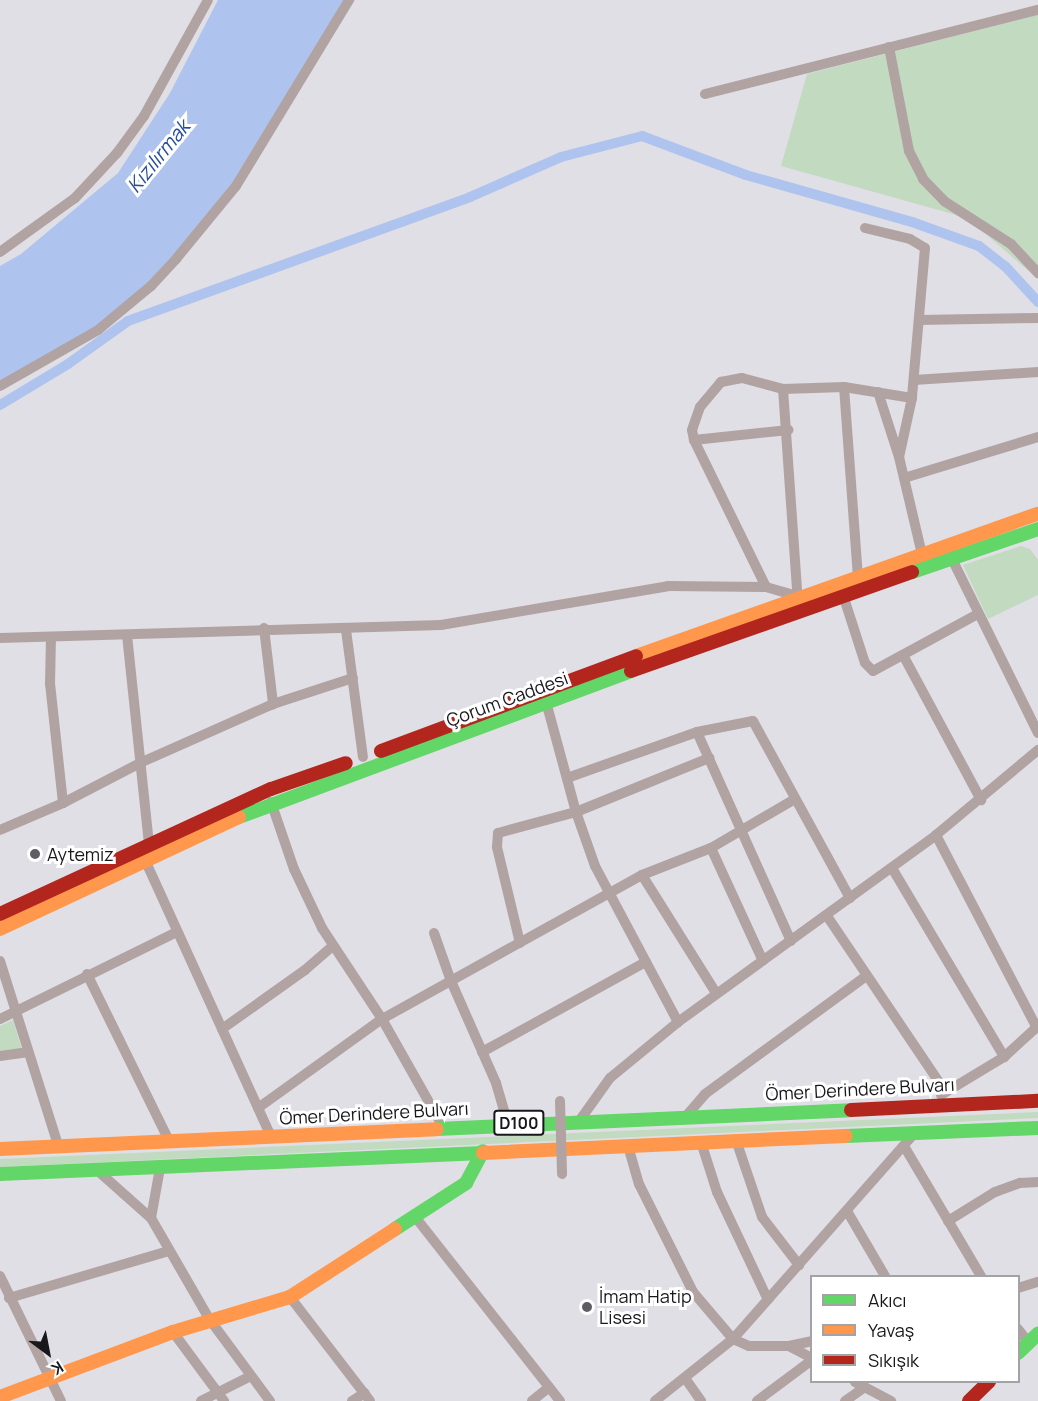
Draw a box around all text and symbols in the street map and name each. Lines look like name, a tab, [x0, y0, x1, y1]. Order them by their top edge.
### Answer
water label: Kızılırmak	[122, 115, 194, 197]
street label: Çorum Caddesi	[443, 667, 571, 731]
place label: Aytemiz	[47, 843, 114, 865]
marker: Aytemiz	[28, 847, 42, 861]
street label: Ömer Derindere Bulvarı	[765, 1073, 955, 1105]
street label: Ömer Derindere Bulvarı	[279, 1097, 469, 1129]
road number: D100	[492, 1110, 546, 1136]
legend	[810, 1275, 1020, 1383]
place label: İmam Hatip Lisesi	[599, 1286, 692, 1328]
text: Akıcı	[868, 1288, 906, 1312]
marker: İmam Hatip Lisesi	[580, 1300, 594, 1314]
text: Yavaş	[868, 1318, 914, 1342]
north arrow	[18, 1323, 78, 1383]
text: Sıkışık	[868, 1348, 919, 1372]
text: K	[47, 1356, 68, 1380]

